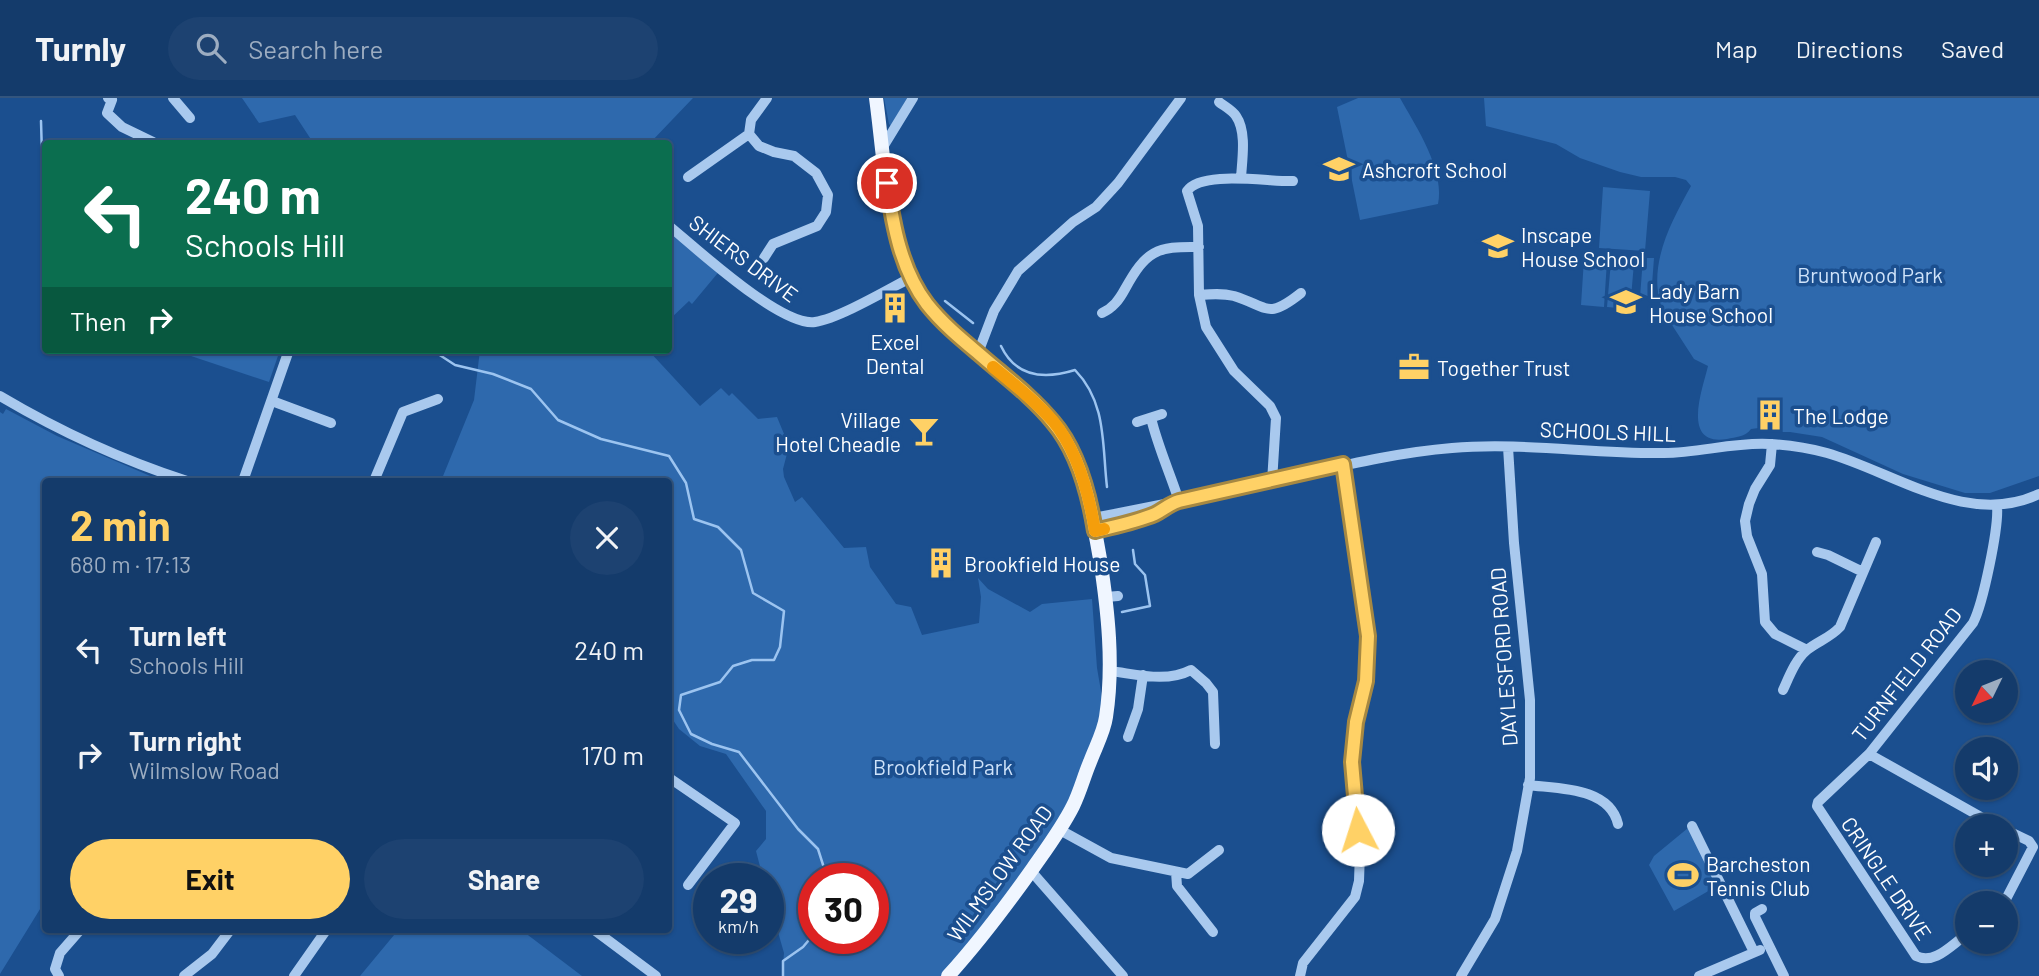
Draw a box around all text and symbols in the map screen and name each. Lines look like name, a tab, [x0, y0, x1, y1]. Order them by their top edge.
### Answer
search box	[168, 17, 658, 80]
text: Turnly	[35, 28, 126, 68]
icon: search	[192, 29, 230, 67]
text: Search here	[248, 33, 383, 64]
text: Map	[1715, 34, 1758, 63]
text: Directions	[1796, 34, 1903, 63]
text: Saved	[1941, 34, 2004, 63]
school or university icon: Ashcroft School	[1322, 152, 1356, 186]
pin	[857, 153, 917, 213]
place label: Ashcroft School	[1362, 157, 1507, 182]
icon: arrive	[868, 164, 906, 202]
text: 240 m	[185, 165, 321, 224]
icon: left	[70, 168, 161, 259]
street label: SHIERS DRIVE	[685, 209, 803, 307]
place label: Inscape House School	[1521, 222, 1645, 271]
text: Schools Hill	[185, 225, 345, 263]
school or university icon: Inscape House School	[1481, 229, 1515, 263]
park label: Bruntwood Park	[1797, 262, 1943, 287]
place label: Lady Barn House School	[1649, 278, 1773, 327]
school or university icon: Lady Barn House School	[1609, 285, 1643, 319]
building icon: Excel Dental	[878, 291, 912, 325]
icon: right	[141, 301, 179, 339]
text: Then	[70, 305, 127, 336]
place label: Excel Dental	[866, 329, 924, 378]
office icon: Together Trust	[1397, 350, 1431, 384]
place label: Together Trust	[1437, 355, 1571, 380]
building icon: The Lodge	[1753, 398, 1787, 432]
place label: The Lodge	[1793, 403, 1889, 428]
place label: Village Hotel Cheadle	[775, 407, 901, 456]
bar icon: Village Hotel Cheadle	[907, 414, 941, 448]
street label: SCHOOLS HILL	[1539, 416, 1677, 446]
text: 2 min	[70, 499, 171, 549]
button: close	[570, 501, 644, 575]
building icon: Brookfield House	[924, 546, 958, 580]
text: 680 m · 17:13	[70, 550, 191, 578]
place label: Brookfield House	[964, 551, 1120, 576]
street label: DAYLESFORD ROAD	[1484, 567, 1522, 747]
street label: TURNFIELD ROAD	[1846, 602, 1966, 746]
text: Turn left	[129, 620, 227, 651]
icon: left	[70, 631, 108, 669]
text: 240 m	[574, 634, 644, 665]
text: Schools Hill	[129, 651, 244, 679]
north arrow	[1955, 660, 2018, 723]
map controls	[1955, 660, 2018, 954]
text: Turn right	[129, 725, 242, 756]
icon: right	[70, 736, 108, 774]
button: sound	[1955, 737, 2018, 800]
text: 170 m	[581, 739, 644, 770]
park label: Brookfield Park	[873, 754, 1013, 779]
text: Wilmslow Road	[129, 756, 280, 784]
position arrow	[1321, 793, 1395, 867]
street label: WILMSLOW ROAD	[941, 800, 1057, 946]
street label: CRINGLE DRIVE	[1837, 812, 1937, 944]
button: +	[1955, 814, 2018, 877]
button: Exit	[70, 839, 350, 919]
button: Share	[364, 839, 644, 919]
place label: Barcheston Tennis Club	[1706, 851, 1811, 900]
sports icon: Barcheston Tennis Club	[1666, 858, 1700, 892]
speed limit sign: 30	[798, 863, 889, 954]
text: 29	[719, 878, 758, 920]
button: −	[1955, 891, 2018, 954]
text: km/h	[718, 915, 759, 937]

